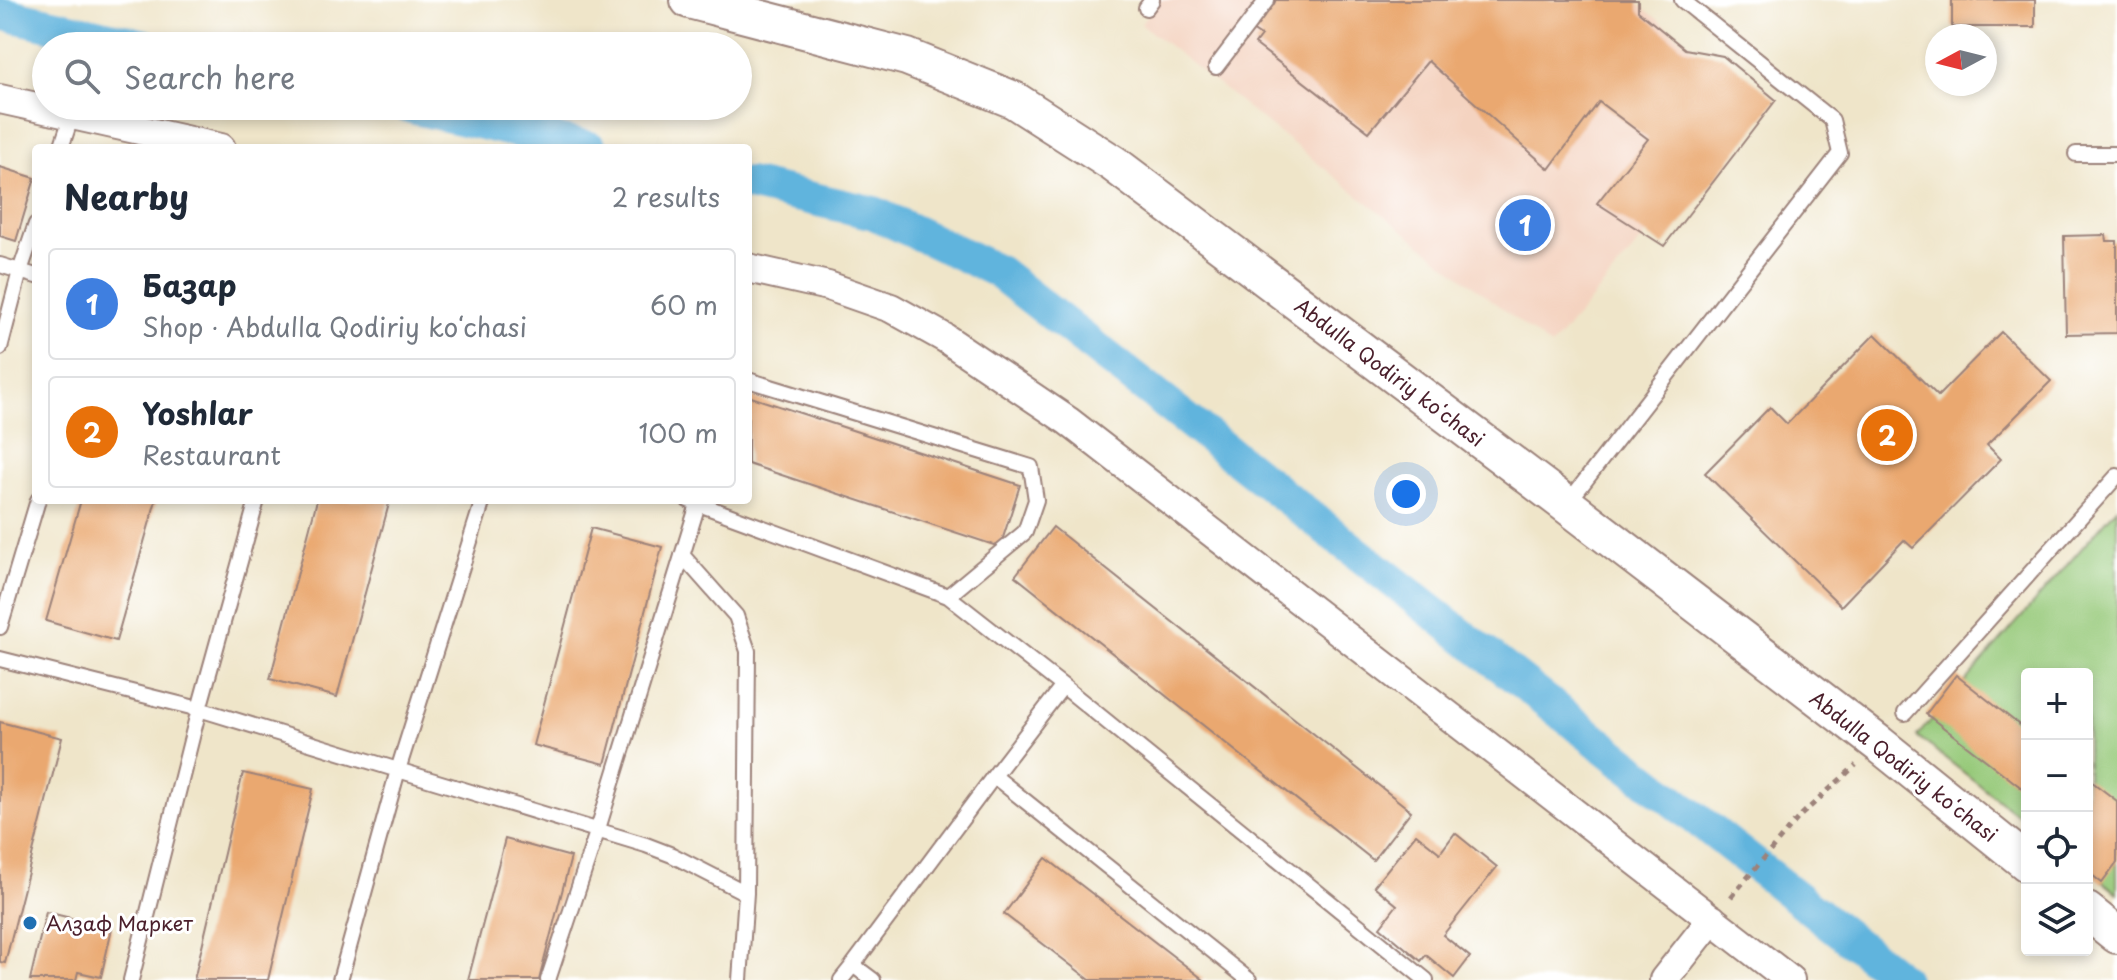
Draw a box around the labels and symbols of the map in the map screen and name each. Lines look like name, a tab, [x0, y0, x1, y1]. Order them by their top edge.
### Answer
north arrow	[1925, 24, 1997, 96]
pin: 1	[1499, 195, 1551, 255]
street label: Abdulla Qodiriy koʻchasi	[1289, 291, 1491, 453]
pin: 2	[1861, 405, 1913, 465]
your location	[1386, 474, 1426, 514]
street label: Abdulla Qodiriy koʻchasi	[1804, 683, 2004, 849]
place label: Алзаф Маркет	[46, 908, 193, 938]
marker: Алзаф Маркет	[21, 914, 39, 932]

